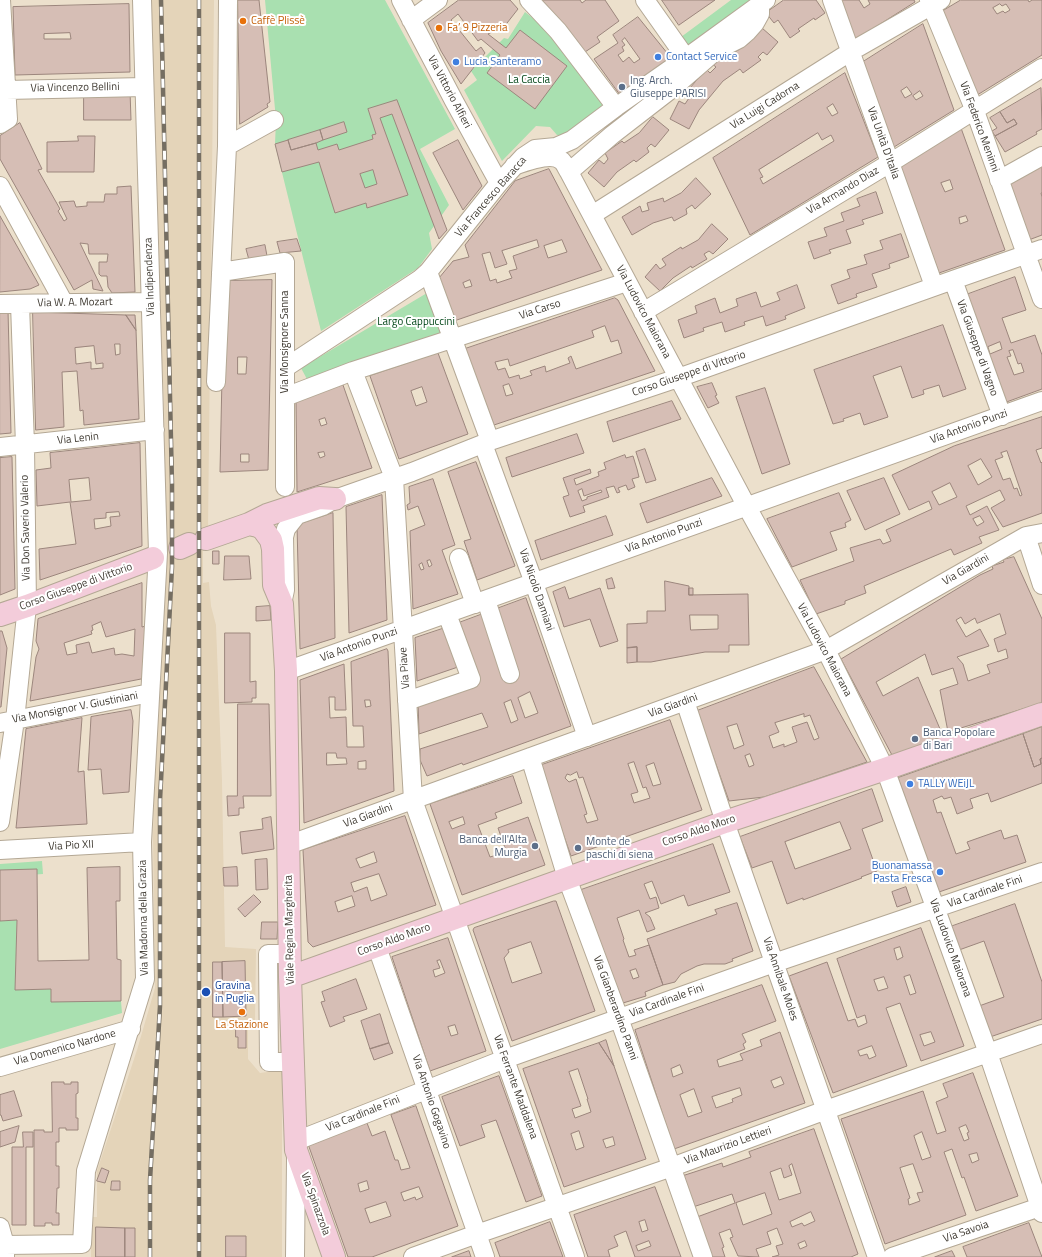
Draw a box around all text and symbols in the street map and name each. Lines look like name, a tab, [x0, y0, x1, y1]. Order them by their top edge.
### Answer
place label: Caffè Plissè	[251, 14, 305, 28]
marker: Caffè Plissè	[238, 16, 248, 26]
place label: Fa’ 9 Pizzeria	[447, 21, 507, 35]
marker: Fa’ 9 Pizzeria	[434, 23, 444, 33]
place label: Contact Service	[666, 50, 737, 64]
marker: Contact Service	[653, 52, 663, 62]
street label: Via Vittorio Alfieri	[424, 53, 474, 131]
place label: Lucia Santeramo	[464, 55, 541, 69]
marker: Lucia Santeramo	[451, 57, 461, 67]
park label: La Caccia	[508, 73, 550, 87]
place label: Ing. Arch. Giuseppe PARISI	[630, 74, 706, 100]
street label: Via Luigi Cadorna	[728, 79, 802, 133]
street label: Via Federico Meninni	[956, 80, 1002, 174]
street label: Via Vincenzo Bellini	[30, 81, 120, 95]
marker: Ing. Arch. Giuseppe PARISI	[617, 82, 627, 92]
street label: Via Unità D'Italia	[864, 105, 902, 181]
street label: Via Francesco Baracca	[452, 154, 530, 240]
street label: Via Armando Diaz	[805, 164, 881, 218]
street label: Via Indipendenza	[142, 237, 158, 317]
street label: Via Ludovico Maiorana	[613, 263, 673, 361]
street label: Via Monsignore Sanna	[278, 290, 292, 394]
street label: Via W. A. Mozart	[37, 296, 113, 310]
street label: Via Carso	[518, 297, 562, 323]
street label: Via Giuseppe di Vagno	[953, 298, 1001, 398]
park label: Largo Cappuccini	[377, 315, 455, 329]
street label: Corso Giuseppe di Vittorio	[631, 348, 747, 400]
street label: Vía Antonio Punzi	[929, 407, 1009, 447]
street label: Via Lenin	[57, 430, 99, 448]
street label: Via Don Saverio Valerio	[18, 475, 34, 581]
street label: Vía Antonio Punzi	[624, 516, 704, 556]
street label: Via Nicolò Damiani	[516, 547, 556, 633]
street label: Via Giardini	[940, 551, 992, 589]
street label: Corso Giuseppe di Vittorio	[18, 560, 134, 614]
street label: Via Ludovico Maiorana	[794, 601, 854, 699]
street label: Vía Antonio Punzi	[319, 625, 399, 665]
street label: Via Piave	[397, 647, 413, 689]
street label: Via Monsignor V. Giustiniani	[11, 689, 139, 727]
street label: Via Giardini	[646, 691, 700, 721]
place label: Banca Popolare di Bari	[923, 726, 995, 752]
marker: Banca Popolare di Bari	[910, 734, 920, 744]
place label: TALLY WEiJL	[918, 777, 974, 791]
marker: TALLY WEiJL	[905, 779, 915, 789]
street label: Via Giardini	[341, 801, 395, 831]
street label: Corso Aldo Moro	[661, 812, 737, 850]
place label: Banca dell'Alta Murgia	[459, 833, 527, 859]
place label: Monte de paschi di siena	[586, 835, 653, 861]
street label: Via Pio XII	[48, 838, 94, 854]
marker: Banca dell'Alta Murgia	[530, 841, 540, 851]
marker: Monte de paschi di siena	[573, 843, 583, 853]
place label: Buonamassa Pasta Fresca	[872, 859, 932, 885]
street label: Via Madonna della Grazia	[136, 860, 152, 976]
marker: Buonamassa Pasta Fresca	[935, 867, 945, 877]
street label: Via Cardinale Fini	[946, 873, 1024, 911]
street label: Viale Regina Margherita	[282, 875, 298, 985]
street label: Via Ludovico Maiorana	[926, 897, 974, 999]
street label: Corso Aldo Moro	[356, 921, 432, 959]
street label: Via Annibale Moles	[760, 935, 800, 1023]
street label: Via Gianberardino Panni	[590, 954, 640, 1062]
place label: Gravina in Puglia	[215, 979, 254, 1005]
street label: Via Cardinale Fini	[628, 981, 706, 1021]
marker: Gravina in Puglia	[200, 986, 212, 998]
marker: La Stazione	[237, 1007, 247, 1017]
place label: La Stazione	[215, 1018, 269, 1032]
street label: Via Domenico Nardone	[13, 1027, 117, 1069]
street label: Via Ferrante Maddalena	[490, 1033, 540, 1141]
street label: Via Antonio Gogavino	[409, 1053, 453, 1151]
street label: Via Cardinale Fini	[324, 1093, 402, 1135]
street label: Via Maurizio Lettieri	[683, 1124, 773, 1168]
street label: Via Spinazzola	[297, 1171, 333, 1237]
street label: Via Savoia	[942, 1218, 990, 1246]

